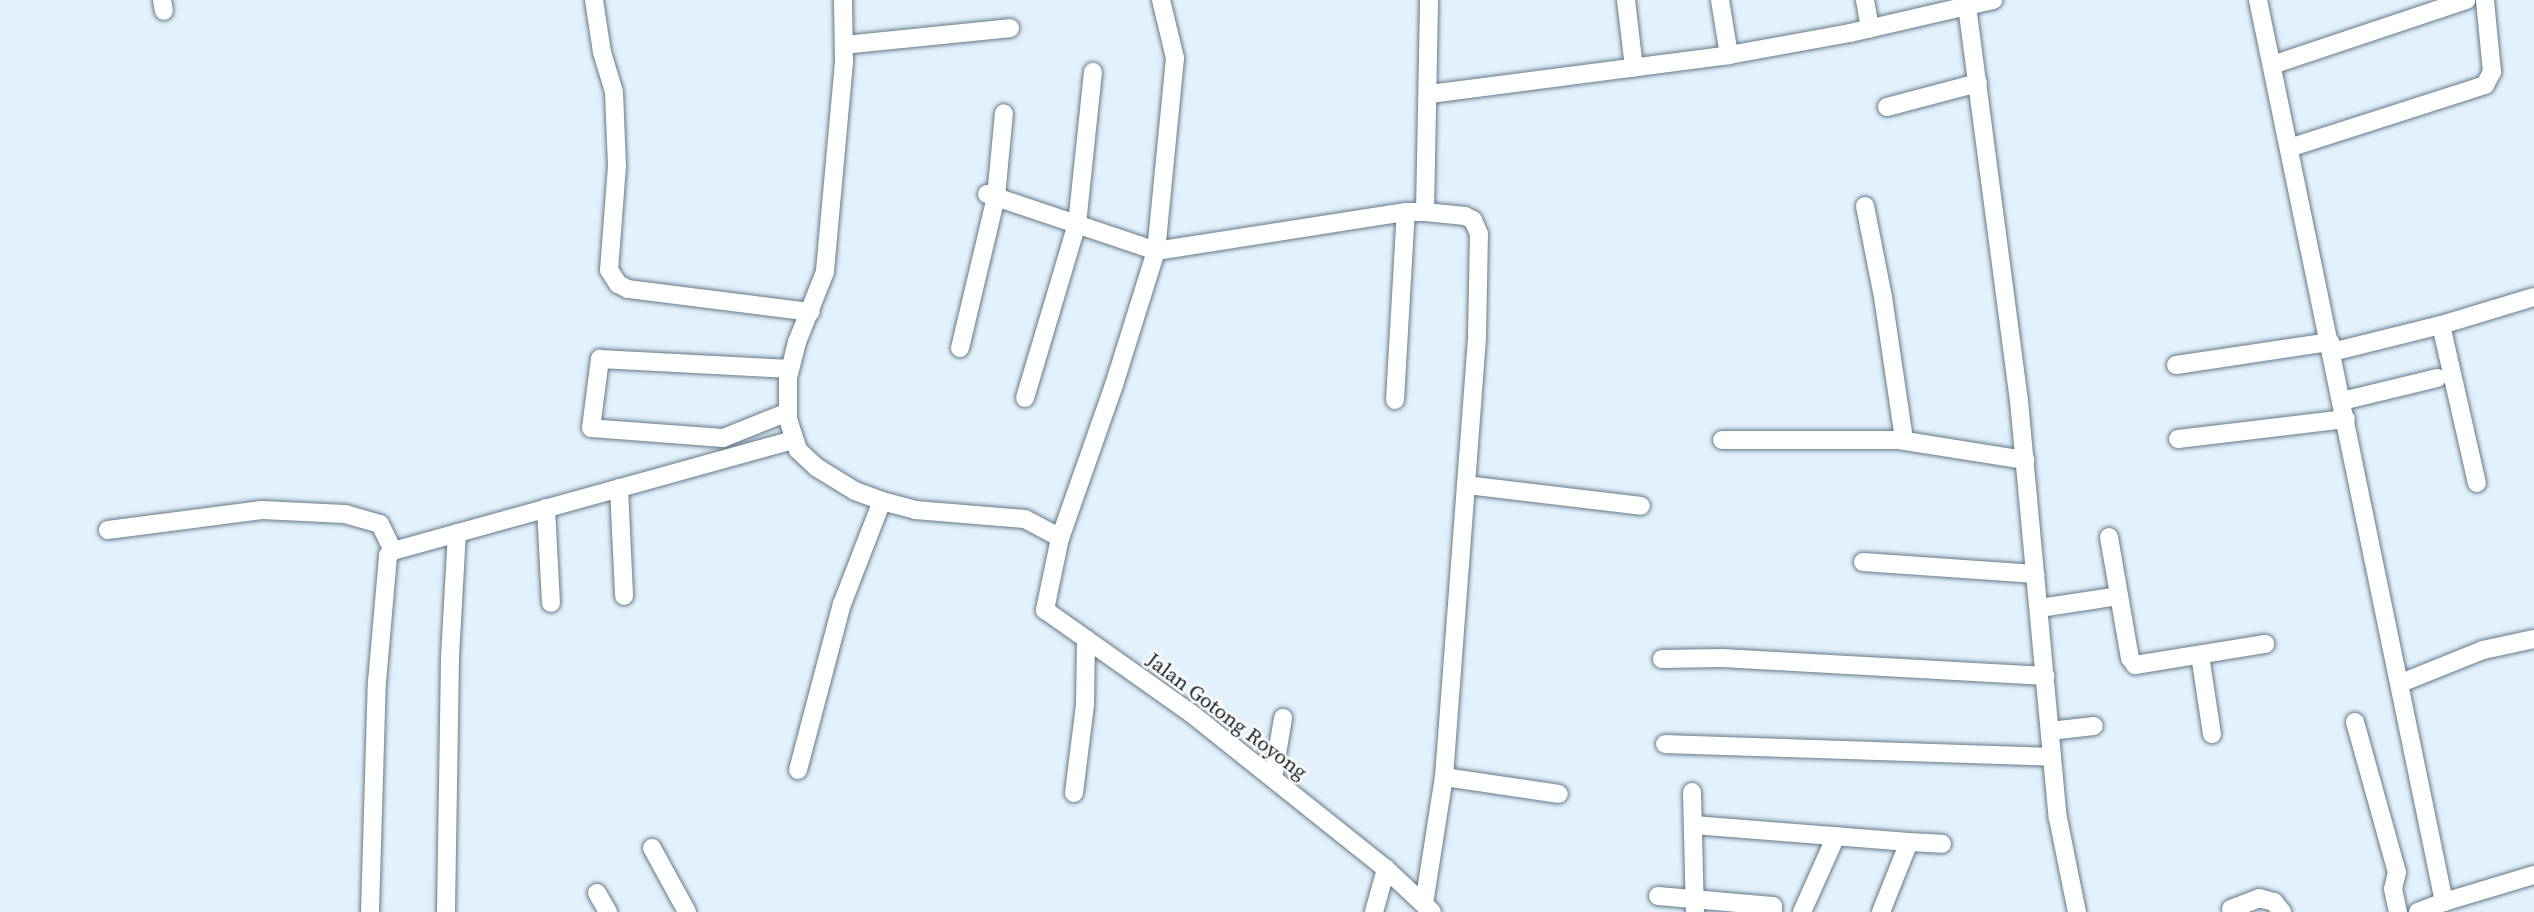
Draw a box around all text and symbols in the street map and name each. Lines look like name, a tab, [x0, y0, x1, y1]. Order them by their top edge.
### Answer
street label: Jalan Gotong Royong	[1142, 647, 1312, 785]

